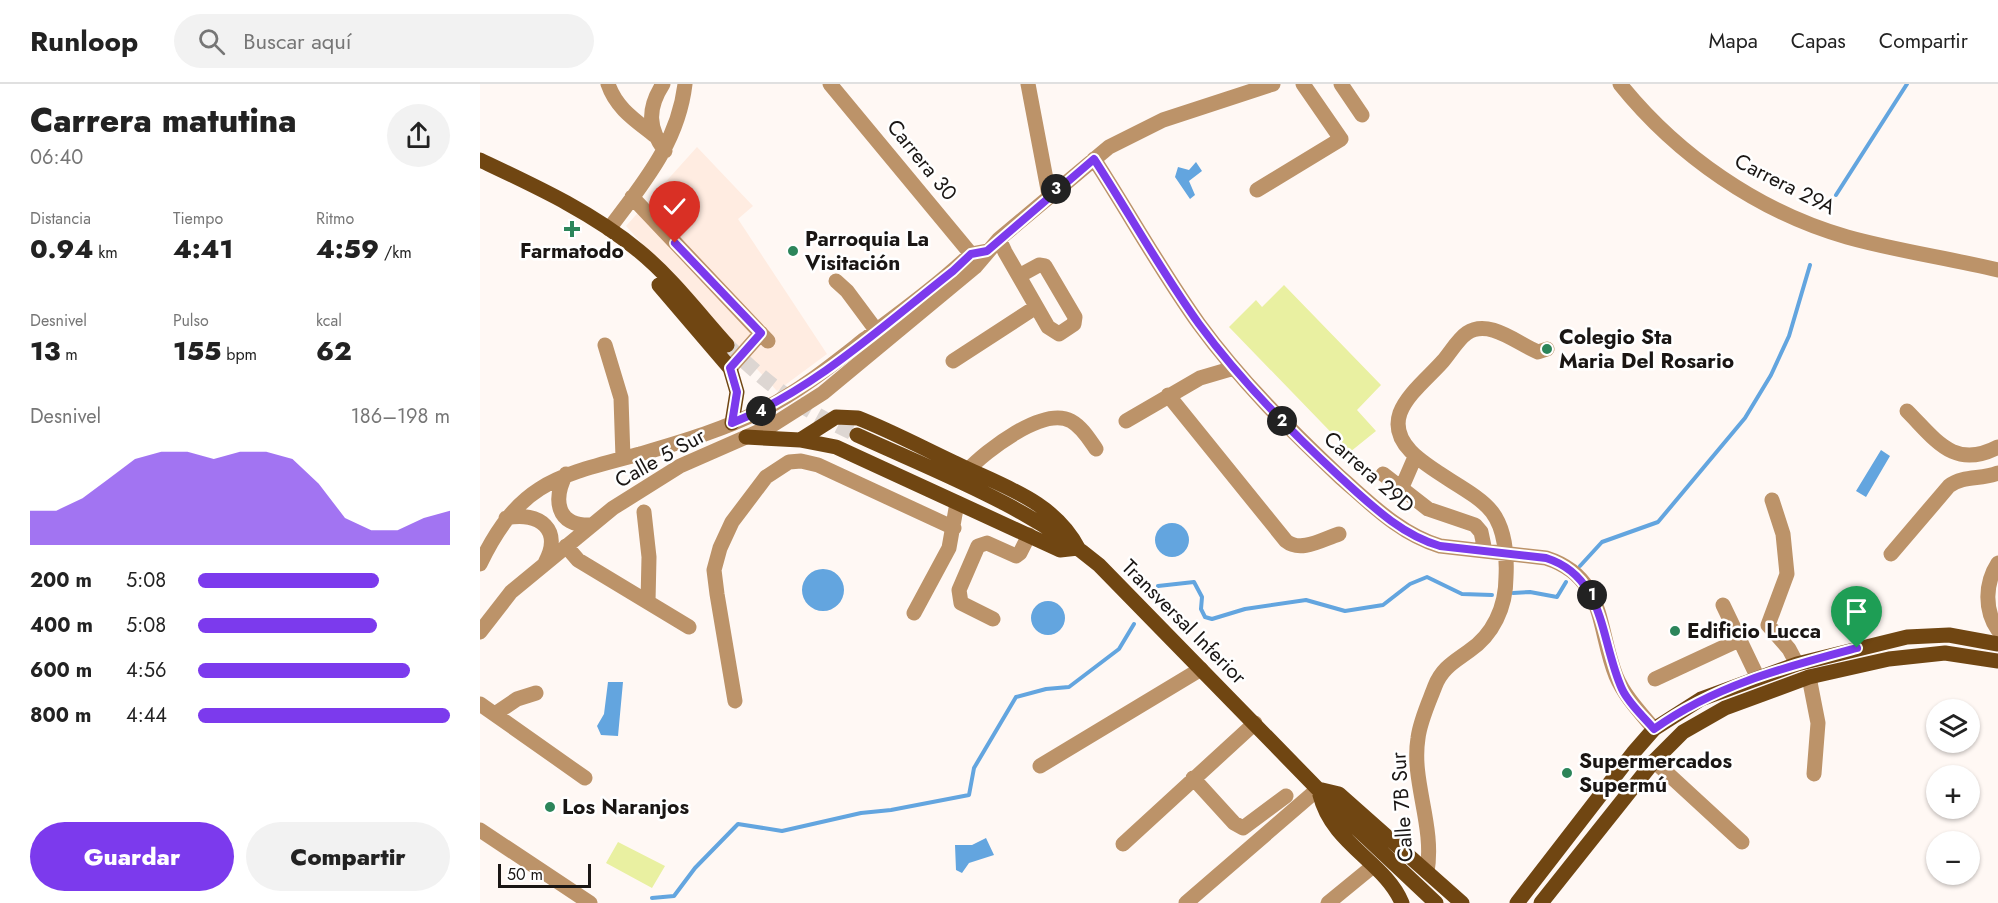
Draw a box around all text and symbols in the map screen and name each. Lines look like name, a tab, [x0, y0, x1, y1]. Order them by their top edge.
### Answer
search box	[174, 14, 594, 68]
text: Runloop	[30, 21, 138, 62]
icon: search	[195, 25, 228, 58]
text: Buscar aquí	[243, 25, 352, 57]
text: Mapa	[1709, 26, 1758, 56]
text: Capas	[1791, 26, 1846, 56]
text: Compartir	[1879, 26, 1968, 56]
text: Carrera matutina	[30, 97, 297, 144]
button: share	[387, 104, 450, 167]
street label: Carrera 30	[880, 113, 964, 207]
text: 06:40	[30, 143, 83, 172]
street label: Carrera 29A	[1729, 146, 1841, 222]
pin: 3	[1041, 174, 1071, 204]
text: 3	[1051, 177, 1061, 200]
pin	[649, 181, 700, 243]
icon: check	[658, 190, 691, 223]
text: Distancia	[30, 207, 91, 230]
text: Tiempo	[173, 207, 223, 230]
text: Ritmo	[316, 207, 354, 230]
marker: Farmatodo	[565, 222, 579, 236]
place label: Parroquia La Visitación	[804, 224, 929, 278]
text: 0.94	[30, 230, 93, 268]
text: 4:41	[173, 230, 233, 268]
text: 4:59	[316, 230, 379, 268]
place label: Farmatodo	[520, 236, 624, 266]
text: km	[93, 241, 118, 264]
text: /km	[379, 241, 412, 264]
marker: Parroquia La Visitación	[786, 244, 800, 258]
text: Desnivel	[30, 309, 87, 332]
text: Pulso	[173, 309, 209, 332]
text: kcal	[316, 309, 342, 332]
place label: Colegio Sta Maria Del Rosario	[1559, 322, 1734, 376]
text: 13	[30, 332, 60, 370]
text: 155	[173, 332, 222, 370]
text: 62	[316, 332, 352, 370]
marker: Colegio Sta Maria Del Rosario	[1540, 342, 1554, 356]
text: m	[60, 343, 78, 366]
text: bpm	[222, 343, 257, 366]
pin: 4	[746, 396, 776, 426]
text: 4	[755, 399, 767, 422]
text: Desnivel	[30, 402, 101, 431]
text: 186–198 m	[351, 402, 450, 431]
pin: 2	[1267, 406, 1297, 436]
text: 2	[1277, 409, 1287, 432]
street label: Calle 5 Sur	[609, 420, 711, 495]
street label: Carrera 29D	[1317, 424, 1421, 520]
street label: Transversal Inferior	[1115, 553, 1254, 692]
text: 200 m	[30, 566, 92, 595]
text: 5:08	[126, 566, 166, 595]
pin: 1	[1577, 580, 1607, 610]
text: 1	[1588, 583, 1596, 606]
pin	[1831, 586, 1882, 648]
icon: arrive	[1840, 595, 1873, 628]
text: 400 m	[30, 611, 93, 640]
text: 5:08	[126, 611, 166, 640]
place label: Edificio Lucca	[1687, 616, 1821, 646]
marker: Edificio Lucca	[1668, 624, 1682, 638]
text: 600 m	[30, 656, 92, 685]
text: 4:56	[126, 656, 166, 685]
map controls	[1926, 699, 1980, 885]
button: layers	[1926, 699, 1980, 753]
text: 800 m	[30, 701, 91, 730]
text: 4:44	[126, 701, 167, 730]
place label: Supermercados Supermú	[1579, 746, 1732, 800]
street label: Calle 7B Sur	[1383, 750, 1421, 863]
button: +	[1926, 765, 1980, 819]
marker: Supermercados Supermú	[1560, 766, 1574, 780]
place label: Los Naranjos	[562, 792, 689, 822]
marker: Los Naranjos	[543, 800, 557, 814]
button: Guardar	[30, 822, 234, 891]
button: Compartir	[246, 822, 450, 891]
button: −	[1926, 831, 1980, 885]
scale bar	[498, 861, 591, 888]
text: 50 m	[507, 863, 543, 886]

